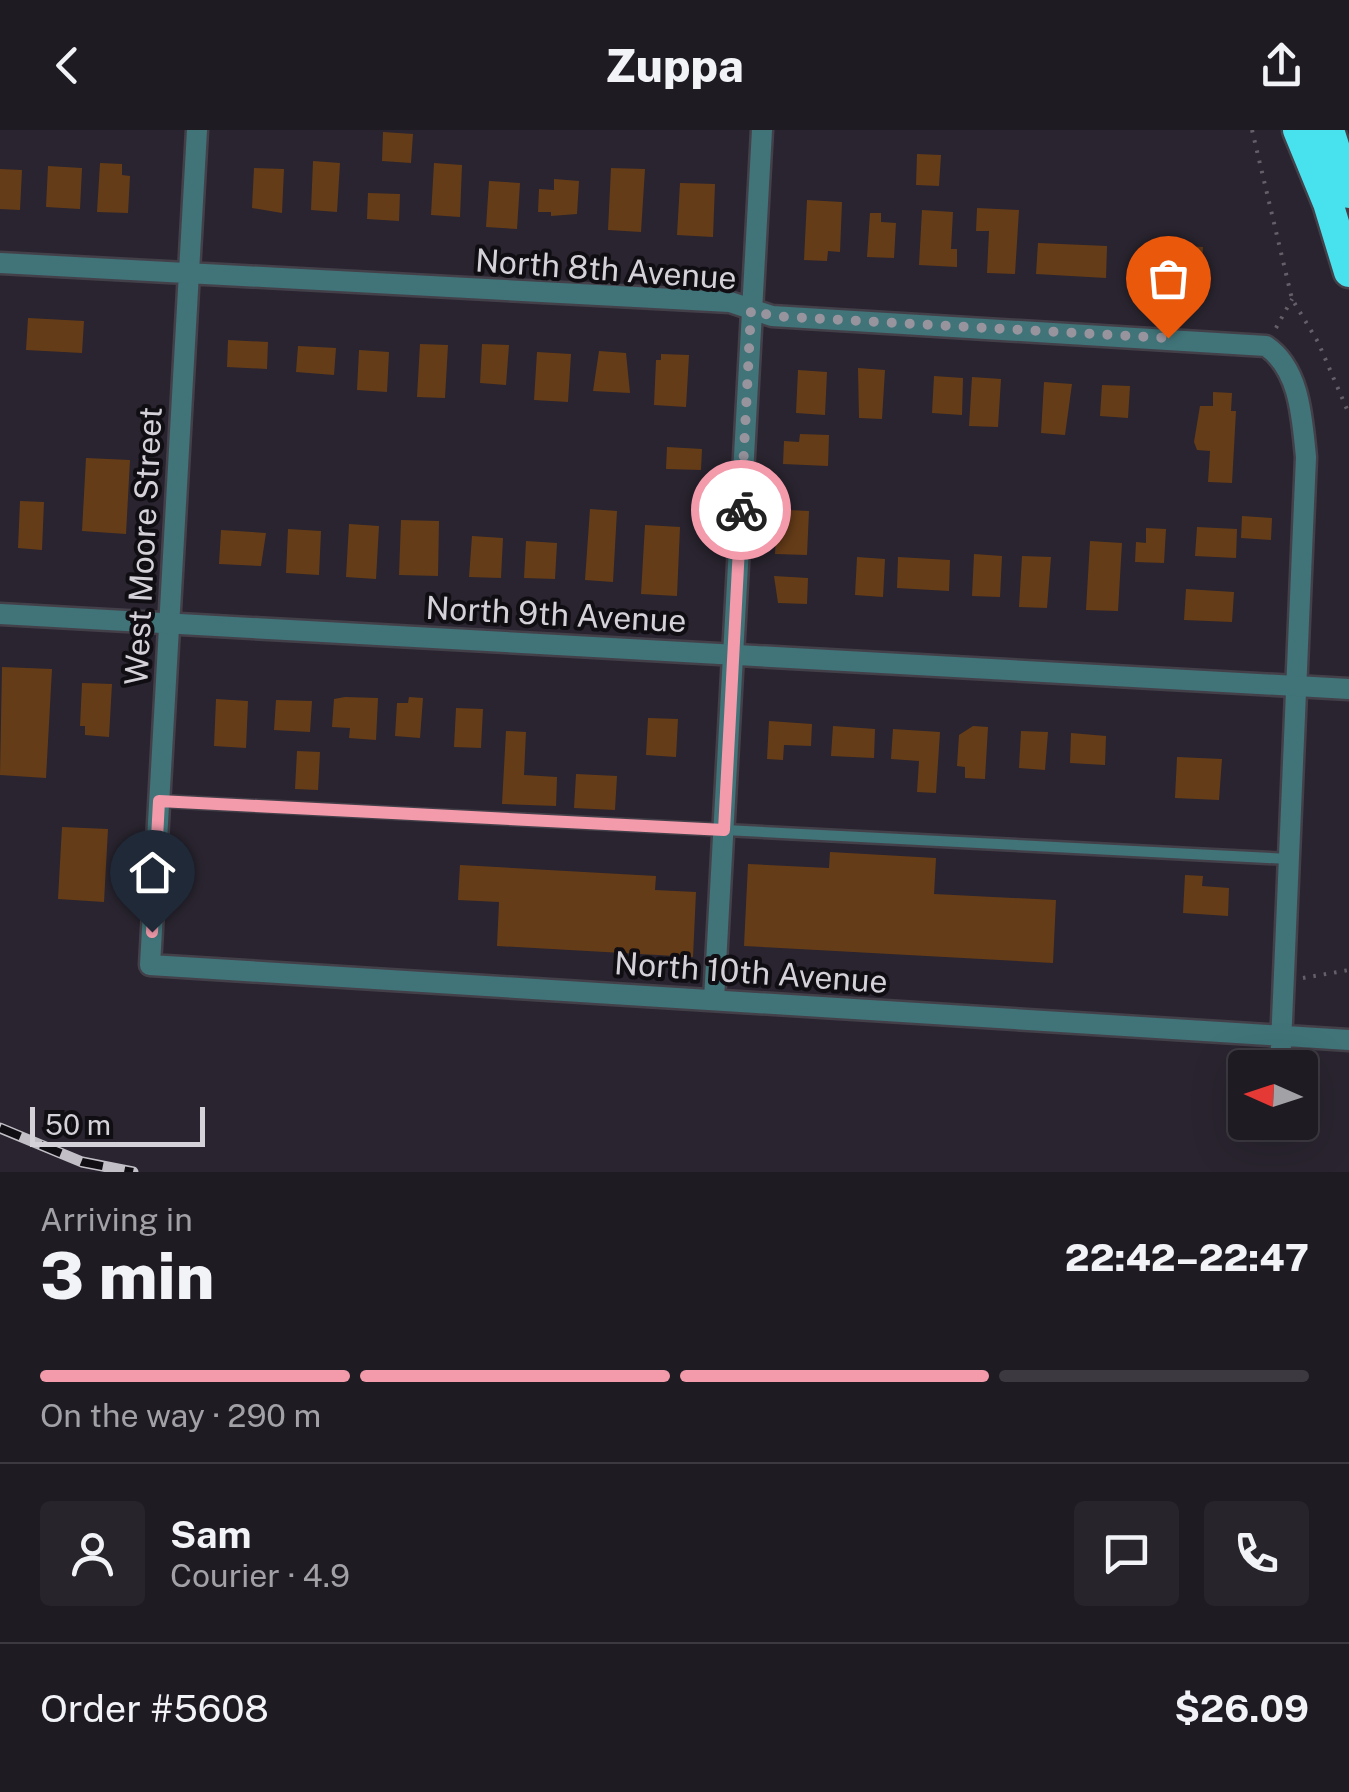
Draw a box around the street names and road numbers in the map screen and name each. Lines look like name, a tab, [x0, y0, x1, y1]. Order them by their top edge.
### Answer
street label: North 8th Avenue	[474, 241, 738, 297]
street label: West Moore Street	[117, 406, 169, 686]
street label: North 9th Avenue	[425, 589, 687, 639]
street label: North 10th Avenue	[613, 944, 889, 1000]

